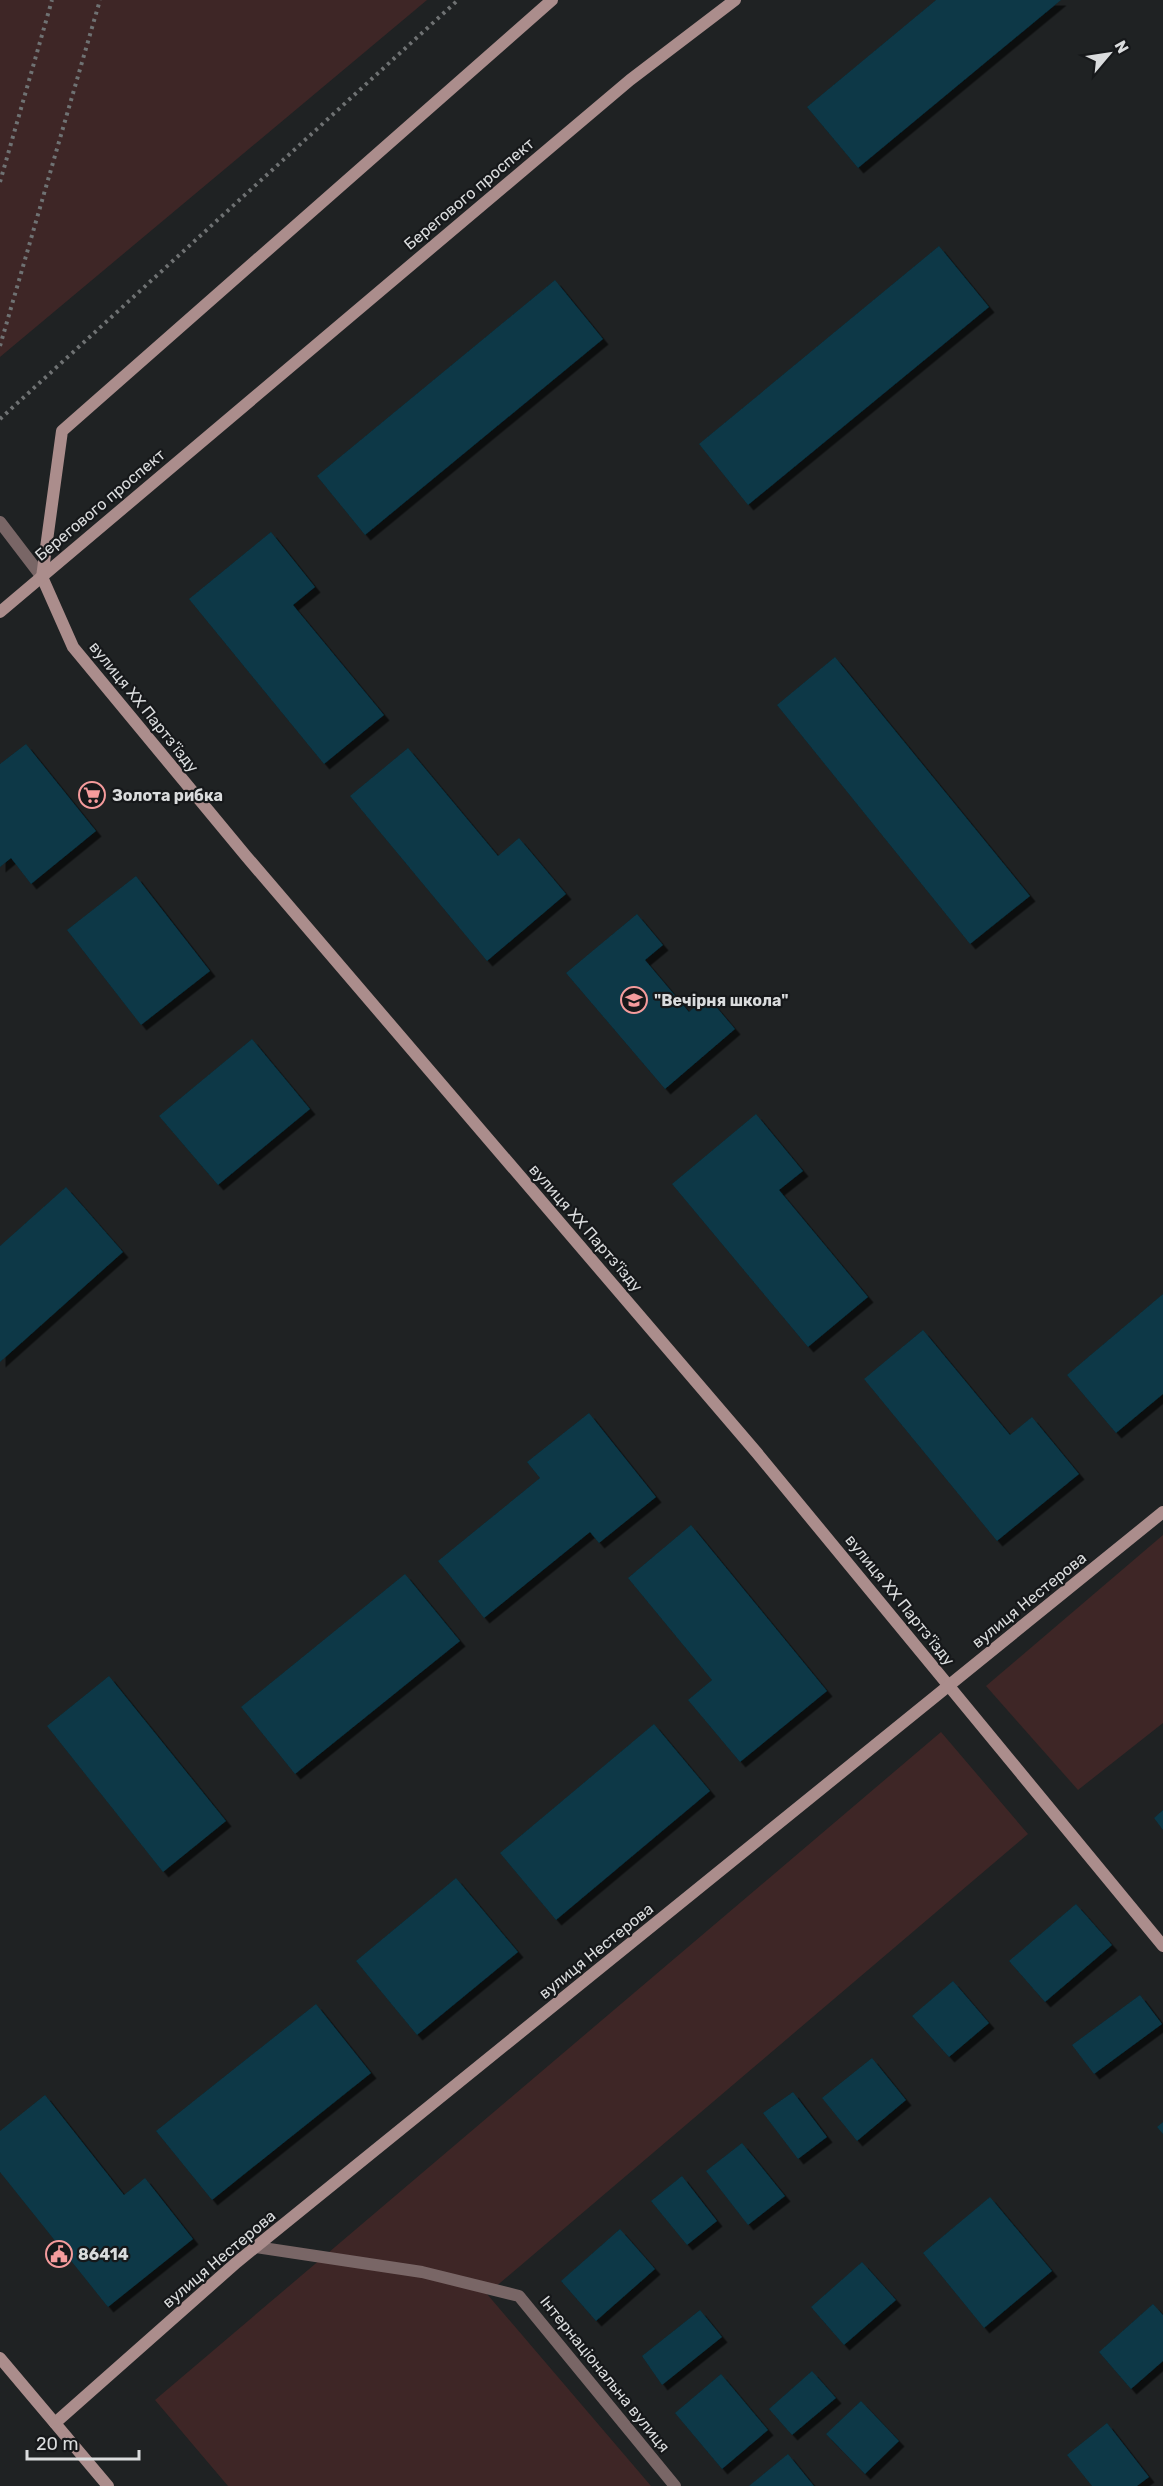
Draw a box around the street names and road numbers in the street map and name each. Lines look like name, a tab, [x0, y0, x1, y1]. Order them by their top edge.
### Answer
street label: Берегового проспект	[400, 134, 538, 254]
street label: Берегового проспект	[31, 445, 169, 565]
street label: вулиця XX Партз'їзду	[85, 638, 203, 777]
street label: вулиця XX Партз'їзду	[525, 1160, 647, 1296]
street label: вулиця XX Партз'їзду	[841, 1531, 959, 1670]
street label: вулиця Нестерова	[968, 1548, 1090, 1652]
street label: вулиця Нестерова	[535, 1899, 657, 2003]
street label: вулиця Нестерова	[159, 2206, 279, 2312]
street label: Інтернаціональна вулиця	[536, 2292, 674, 2456]

